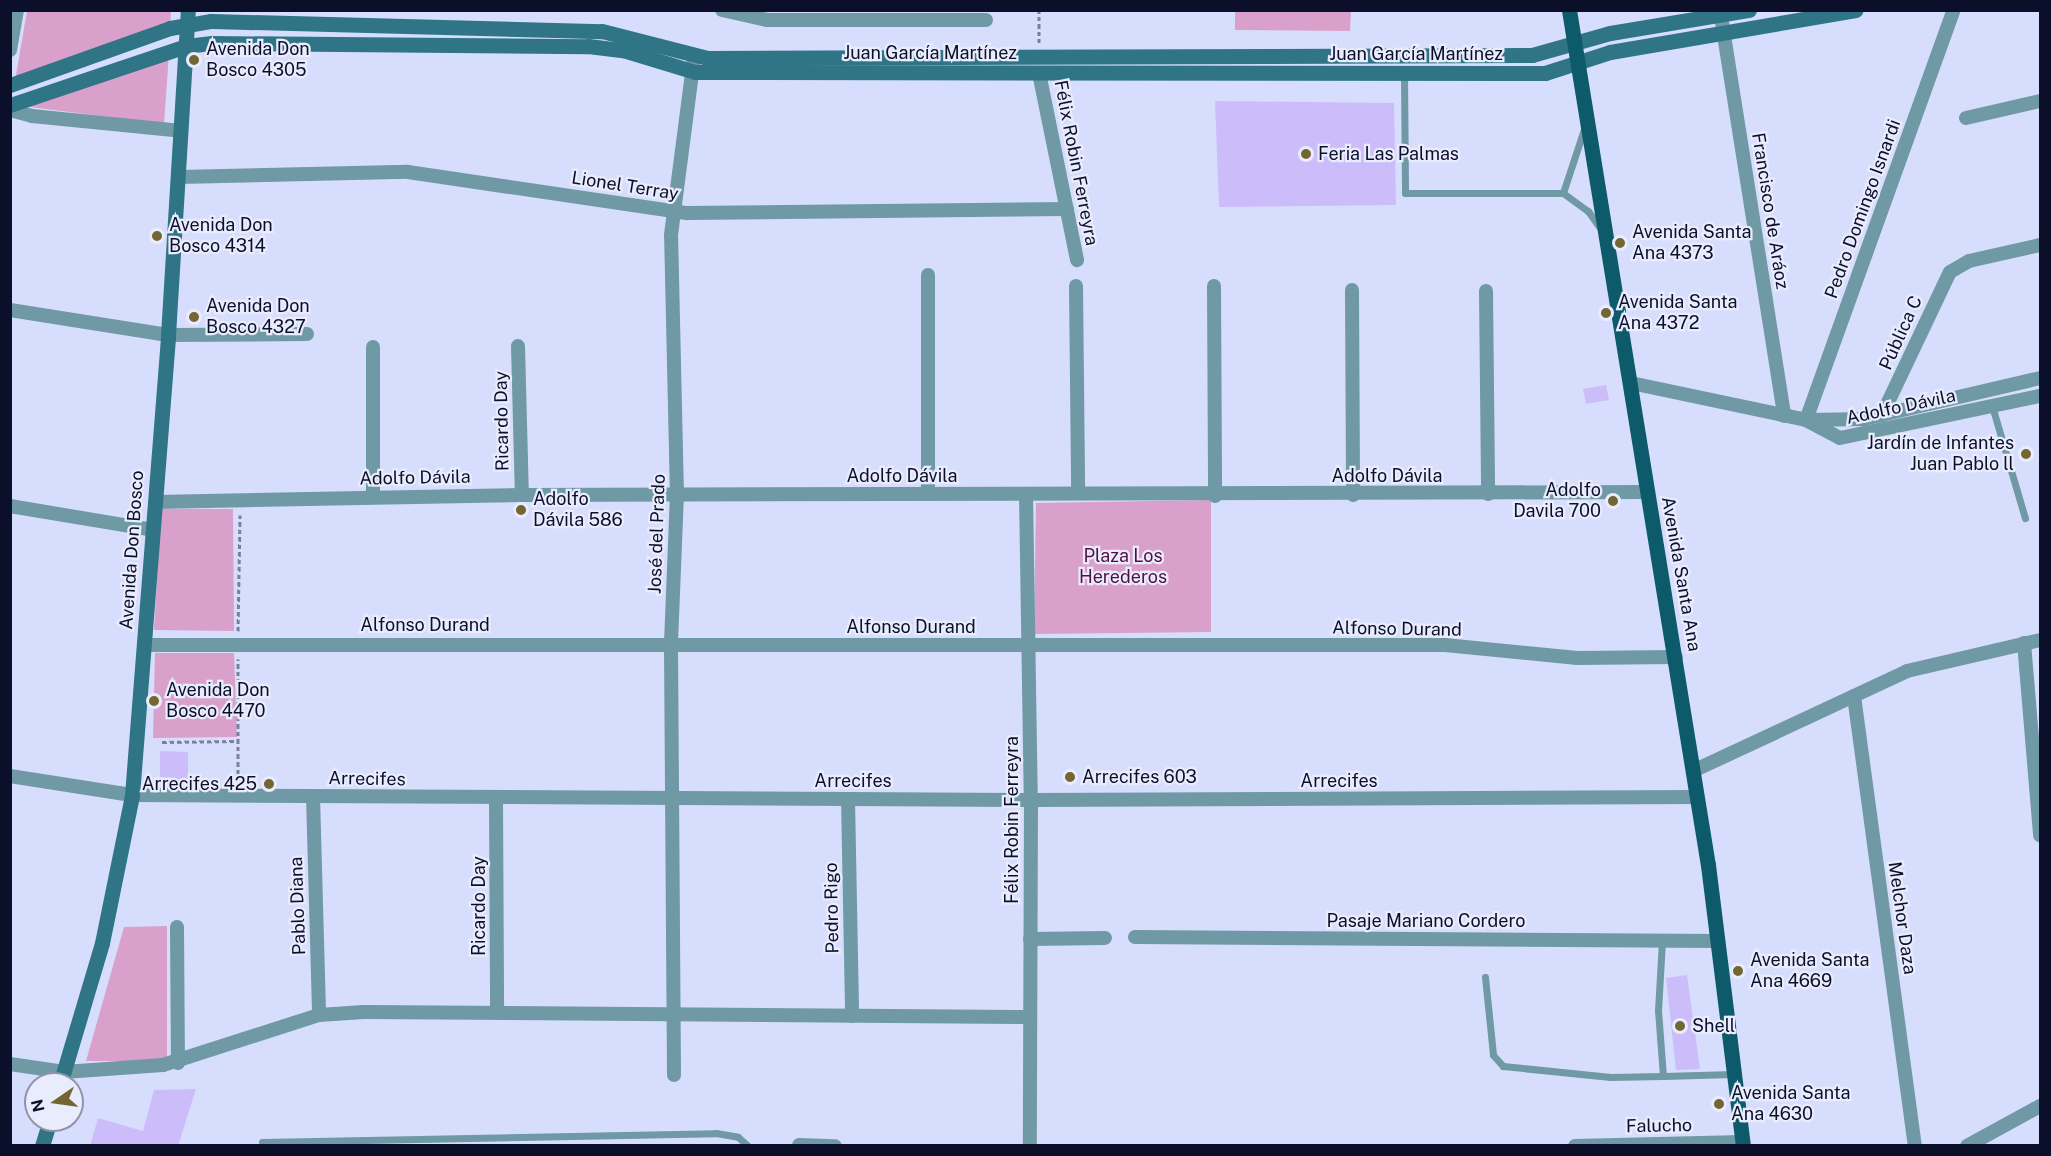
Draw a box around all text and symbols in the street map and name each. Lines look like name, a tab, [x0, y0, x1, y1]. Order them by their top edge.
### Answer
place label: Avenida Don Bosco 4305	[206, 39, 310, 82]
street label: Juan García Martínez	[843, 42, 1017, 64]
street label: Juan García Martínez	[1329, 43, 1503, 65]
marker: Avenida Don Bosco 4305	[187, 53, 201, 67]
street label: Félix Robin Ferreyra	[1049, 78, 1103, 248]
street label: Pedro Domingo Isnardi	[1821, 116, 1905, 302]
street label: Francisco de Aráoz	[1747, 131, 1793, 291]
place label: Feria Las Palmas	[1318, 143, 1459, 165]
marker: Feria Las Palmas	[1299, 147, 1313, 161]
street label: Lionel Terray	[570, 167, 680, 205]
place label: Avenida Don Bosco 4314	[169, 215, 273, 258]
place label: Avenida Santa Ana 4373	[1632, 222, 1752, 264]
marker: Avenida Don Bosco 4314	[150, 229, 164, 243]
marker: Avenida Santa Ana 4373	[1613, 236, 1627, 250]
place label: Avenida Santa Ana 4372	[1618, 292, 1738, 334]
street label: Pública C	[1875, 293, 1927, 373]
place label: Avenida Don Bosco 4327	[206, 296, 310, 338]
marker: Avenida Santa Ana 4372	[1599, 306, 1613, 320]
marker: Avenida Don Bosco 4327	[187, 310, 201, 324]
street label: Ricardo Day	[490, 371, 514, 471]
street label: Adolfo Dávila	[1844, 385, 1958, 429]
place label: Jardín de Infantes Juan Pablo ll	[1866, 433, 2014, 476]
marker: Jardín de Infantes Juan Pablo ll	[2019, 447, 2033, 461]
street label: Adolfo Dávila	[846, 465, 958, 487]
street label: Adolfo Dávila	[1331, 465, 1443, 487]
street label: Adolfo Dávila	[359, 466, 471, 490]
street label: Avenida Don Bosco	[116, 470, 148, 630]
street label: José del Prado	[644, 473, 670, 595]
place label: Adolfo Davila 700	[1513, 480, 1601, 522]
place label: Adolfo Dávila 586	[533, 489, 623, 532]
marker: Adolfo Davila 700	[1606, 494, 1620, 508]
street label: Avenida Santa Ana	[1657, 495, 1705, 653]
marker: Adolfo Dávila 586	[514, 503, 528, 517]
park label: Plaza Los Herederos	[1079, 546, 1167, 588]
street label: Alfonso Durand	[360, 614, 490, 636]
street label: Alfonso Durand	[846, 616, 976, 638]
street label: Alfonso Durand	[1332, 617, 1462, 641]
place label: Avenida Don Bosco 4470	[166, 680, 270, 722]
marker: Avenida Don Bosco 4470	[147, 694, 161, 708]
street label: Félix Robin Ferreyra	[1001, 736, 1023, 904]
place label: Arrecifes 603	[1082, 766, 1197, 788]
street label: Arrecifes	[328, 768, 406, 790]
street label: Arrecifes	[814, 770, 892, 792]
marker: Arrecifes 603	[1063, 770, 1077, 784]
street label: Arrecifes	[1300, 770, 1378, 792]
place label: Arrecifes 425	[142, 773, 257, 795]
marker: Arrecifes 425	[262, 777, 276, 791]
street label: Pablo Diana	[285, 856, 311, 956]
street label: Ricardo Day	[468, 856, 490, 956]
street label: Melchor Daza	[1883, 860, 1921, 976]
street label: Pedro Rigo	[820, 862, 844, 954]
street label: Pasaje Mariano Cordero	[1326, 910, 1526, 932]
place label: Avenida Santa Ana 4669	[1750, 950, 1870, 992]
marker: Avenida Santa Ana 4669	[1731, 964, 1745, 978]
place label: Shell	[1692, 1015, 1735, 1037]
marker: Shell	[1673, 1019, 1687, 1033]
north arrow	[24, 1072, 84, 1132]
place label: Avenida Santa Ana 4630	[1731, 1083, 1851, 1126]
text: N	[27, 1097, 49, 1114]
marker: Avenida Santa Ana 4630	[1712, 1097, 1726, 1111]
street label: Falucho	[1626, 1115, 1692, 1137]

